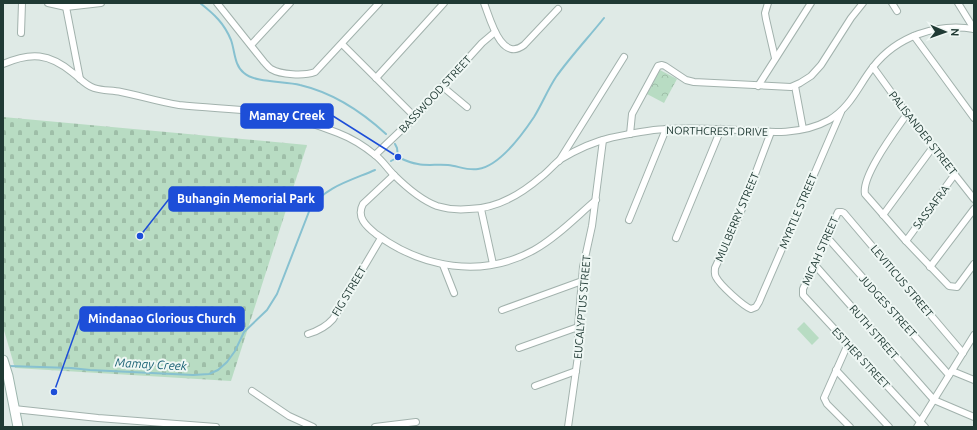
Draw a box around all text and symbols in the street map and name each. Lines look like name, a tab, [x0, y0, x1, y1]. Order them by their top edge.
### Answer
north arrow	[925, 12, 965, 52]
text: N	[949, 28, 961, 37]
street label: BASSWOOD STREET	[396, 53, 474, 135]
street label: PALISANDER STREET	[887, 89, 959, 177]
callout: Mamay Creek	[241, 104, 333, 128]
text: Mamay Creek	[249, 109, 325, 122]
street label: NORTHCREST DRIVE	[666, 124, 768, 138]
street label: MULBERRY STREET	[713, 171, 761, 263]
street label: MYRTLE STREET	[777, 172, 819, 250]
street label: SASSAFRA	[911, 182, 952, 231]
callout: Buhangin Memorial Park	[169, 187, 323, 211]
text: Buhangin Memorial Park	[177, 192, 315, 205]
street label: MICAH STREET	[799, 215, 841, 287]
street label: LEVITICUS STREET	[868, 243, 936, 319]
street label: EUCALYPTUS STREET	[571, 255, 593, 359]
street label: FIG STREET	[330, 264, 368, 318]
street label: JUDGES STREET	[857, 272, 919, 340]
street label: RUTH STREET	[847, 302, 901, 362]
callout: Mindanao Glorious Church	[80, 307, 244, 331]
text: Mindanao Glorious Church	[88, 312, 236, 325]
street label: ESTHER STREET	[830, 325, 892, 391]
water label: Mamay Creek	[115, 356, 188, 372]

